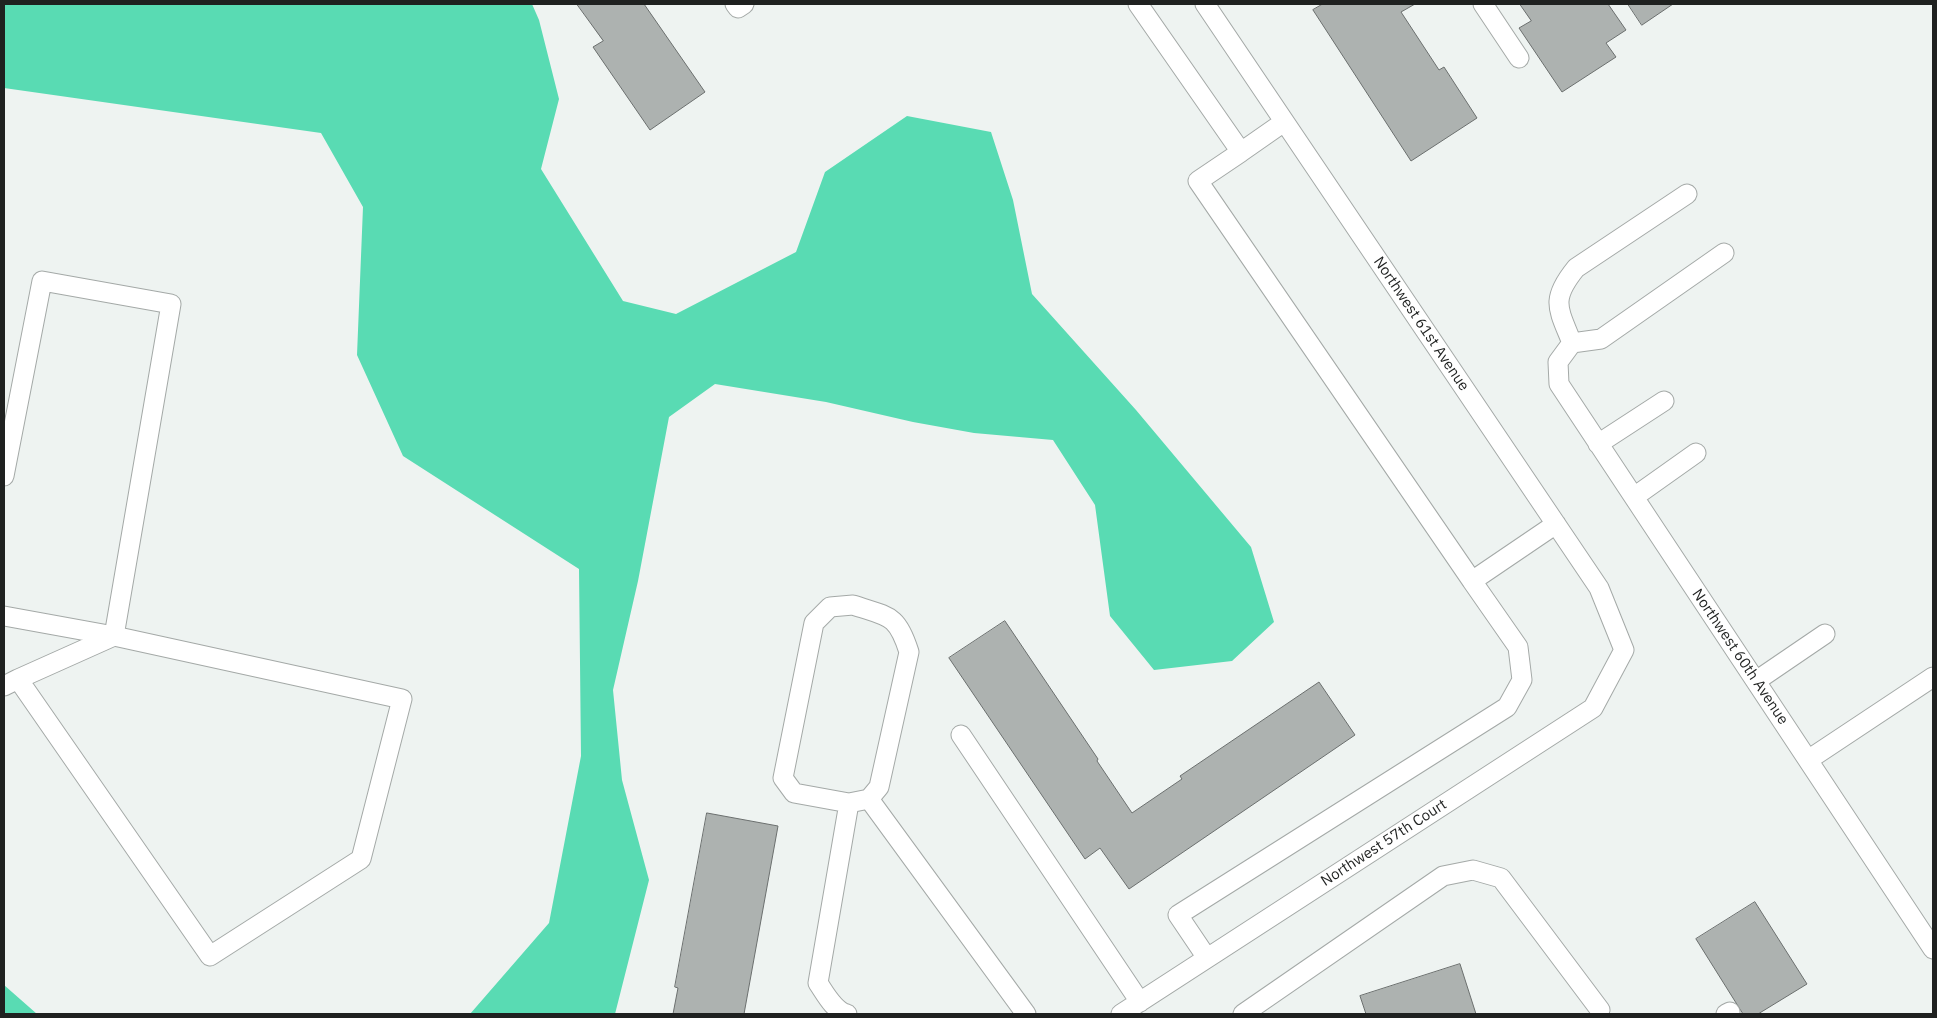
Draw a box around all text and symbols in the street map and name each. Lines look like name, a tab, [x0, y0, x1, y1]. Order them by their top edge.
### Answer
street label: Northwest 61st Avenue	[1369, 253, 1473, 395]
street label: Northwest 60th Avenue	[1688, 586, 1792, 728]
street label: Northwest 57th Court	[1318, 796, 1450, 890]

